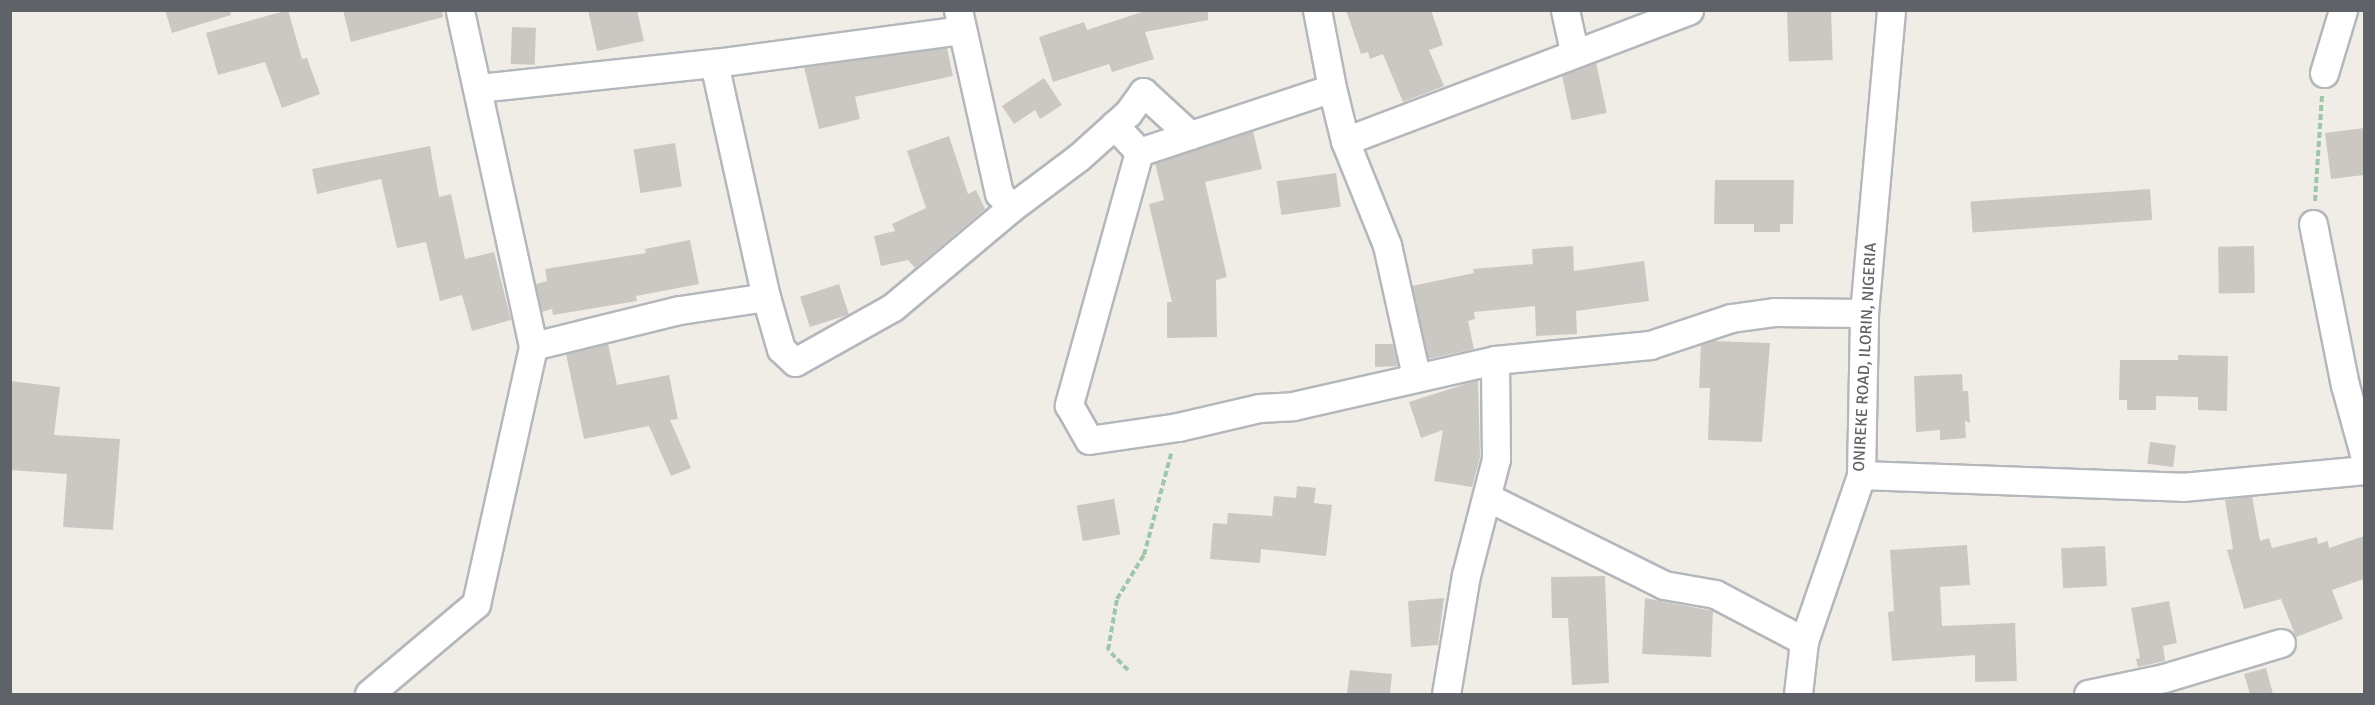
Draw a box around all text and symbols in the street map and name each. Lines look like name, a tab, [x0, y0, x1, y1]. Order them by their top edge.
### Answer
street label: ONIREKE ROAD, ILORIN, NIGERIA	[1849, 242, 1881, 472]

